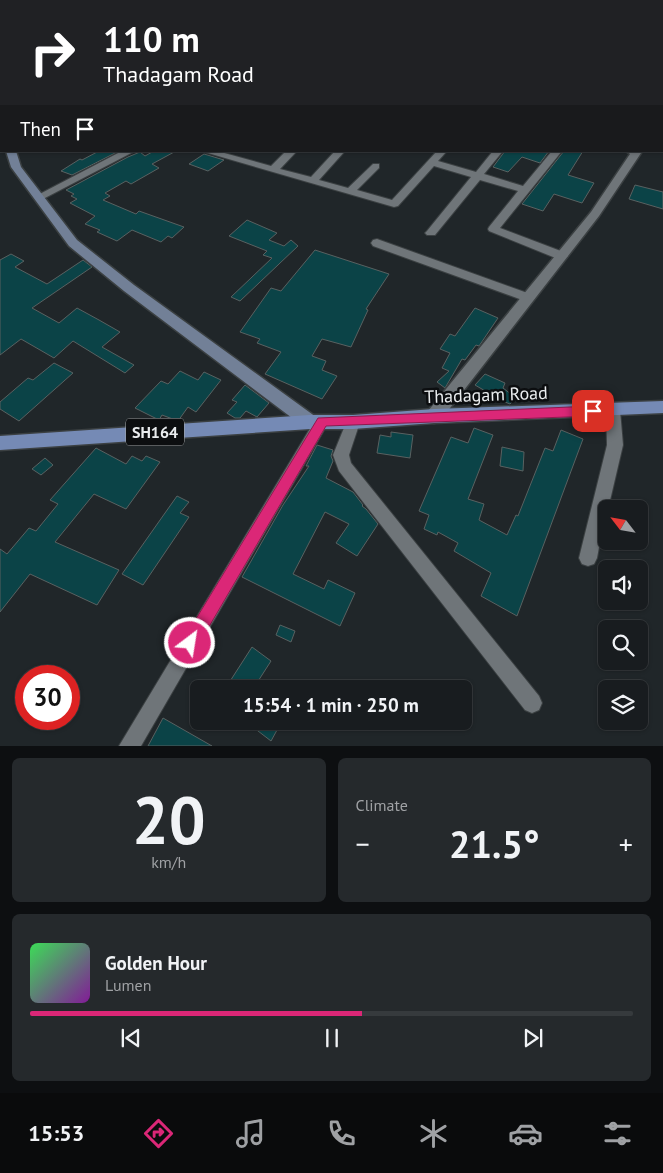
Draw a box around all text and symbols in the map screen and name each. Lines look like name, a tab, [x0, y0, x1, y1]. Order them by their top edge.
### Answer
text: 110 m	[103, 16, 200, 62]
icon: right	[20, 20, 85, 85]
text: Thadagam Road	[103, 60, 254, 88]
icon: arrive	[71, 115, 99, 143]
text: Then	[20, 117, 61, 141]
street label: Thadagam Road	[424, 381, 548, 408]
pin	[572, 390, 614, 432]
icon: arrive	[579, 397, 607, 425]
road number: SH164	[126, 418, 184, 446]
north arrow	[598, 500, 648, 550]
map controls	[598, 500, 648, 730]
button: sound	[598, 560, 648, 610]
position arrow	[163, 616, 215, 668]
button: search	[598, 620, 648, 670]
speed limit sign: 30	[15, 665, 80, 730]
button: layers	[598, 680, 648, 730]
text: 15:54 · 1 min · 250 m	[243, 693, 419, 717]
text: 20	[132, 777, 206, 861]
text: Climate	[356, 795, 408, 815]
text: 21.5°	[449, 819, 540, 868]
text: −	[356, 825, 370, 862]
text: +	[619, 825, 633, 862]
text: km/h	[151, 852, 186, 872]
text: Golden Hour	[105, 951, 207, 975]
text: Lumen	[105, 975, 151, 995]
icon: previous	[117, 1024, 145, 1052]
icon: pause	[318, 1024, 346, 1052]
icon: next	[519, 1024, 547, 1052]
icon: directions	[141, 1116, 176, 1151]
icon: music	[233, 1116, 268, 1151]
icon: phone	[324, 1116, 359, 1151]
icon: climate	[416, 1116, 451, 1151]
icon: car	[508, 1116, 543, 1151]
icon: filters	[600, 1116, 635, 1151]
text: 15:53	[28, 1119, 84, 1147]

